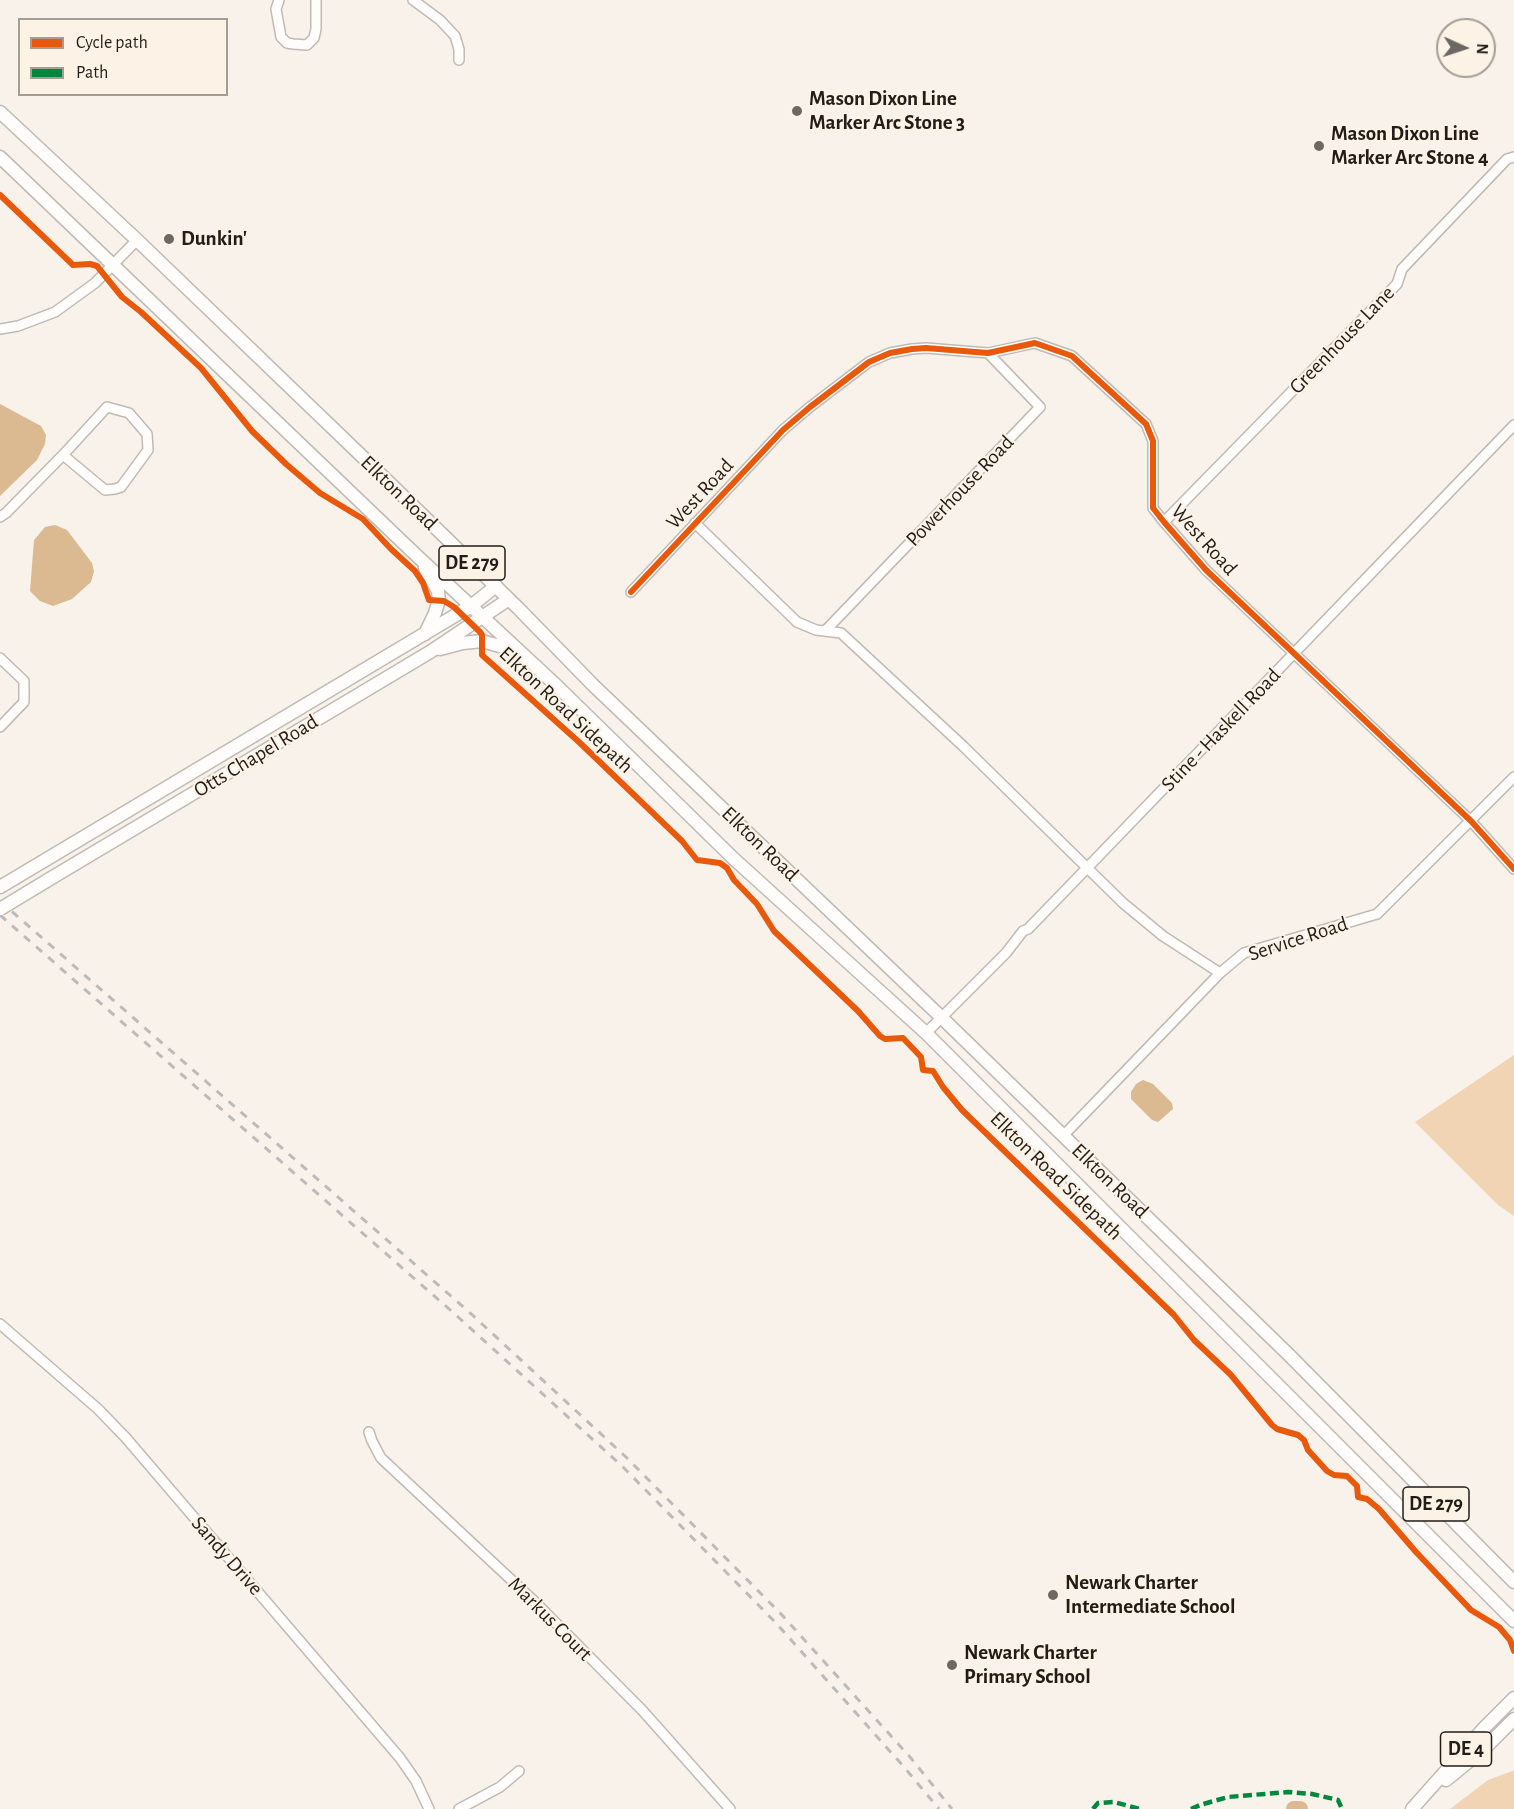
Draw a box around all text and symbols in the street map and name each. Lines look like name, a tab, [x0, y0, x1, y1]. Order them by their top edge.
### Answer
legend	[18, 18, 228, 96]
north arrow	[1436, 18, 1496, 78]
text: Cycle path	[76, 34, 148, 52]
text: N	[1474, 43, 1490, 55]
text: Path	[76, 64, 108, 82]
place label: Mason Dixon Line Marker Arc Stone 3	[809, 86, 965, 136]
marker: Mason Dixon Line Marker Arc Stone 3	[790, 104, 804, 118]
place label: Mason Dixon Line Marker Arc Stone 4	[1331, 121, 1489, 171]
marker: Mason Dixon Line Marker Arc Stone 4	[1312, 139, 1326, 153]
place label: Dunkin'	[181, 226, 247, 252]
marker: Dunkin'	[162, 232, 176, 246]
street label: Greenhouse Lane	[1284, 281, 1400, 399]
street label: Powerhouse Road	[901, 430, 1019, 552]
street label: Elkton Road	[355, 450, 443, 536]
street label: West Road	[661, 454, 739, 534]
street label: West Road	[1165, 499, 1243, 581]
road number: DE 279	[439, 546, 505, 580]
street label: Elkton Road Sidepath	[494, 641, 638, 779]
street label: Stine - Haskell Road	[1156, 663, 1286, 797]
street label: Otts Chapel Road	[189, 709, 323, 803]
street label: Elkton Road	[716, 801, 804, 887]
street label: Service Road	[1245, 911, 1351, 967]
street label: Elkton Road Sidepath	[984, 1106, 1128, 1246]
street label: Elkton Road	[1066, 1138, 1154, 1224]
road number: DE 279	[1403, 1487, 1469, 1521]
street label: Sandy Drive	[186, 1511, 268, 1601]
place label: Newark Charter Intermediate School	[1065, 1570, 1235, 1620]
street label: Markus Court	[503, 1572, 597, 1666]
marker: Newark Charter Intermediate School	[1046, 1588, 1060, 1602]
place label: Newark Charter Primary School	[964, 1640, 1097, 1690]
marker: Newark Charter Primary School	[945, 1658, 959, 1672]
road number: DE 4	[1440, 1732, 1492, 1766]

